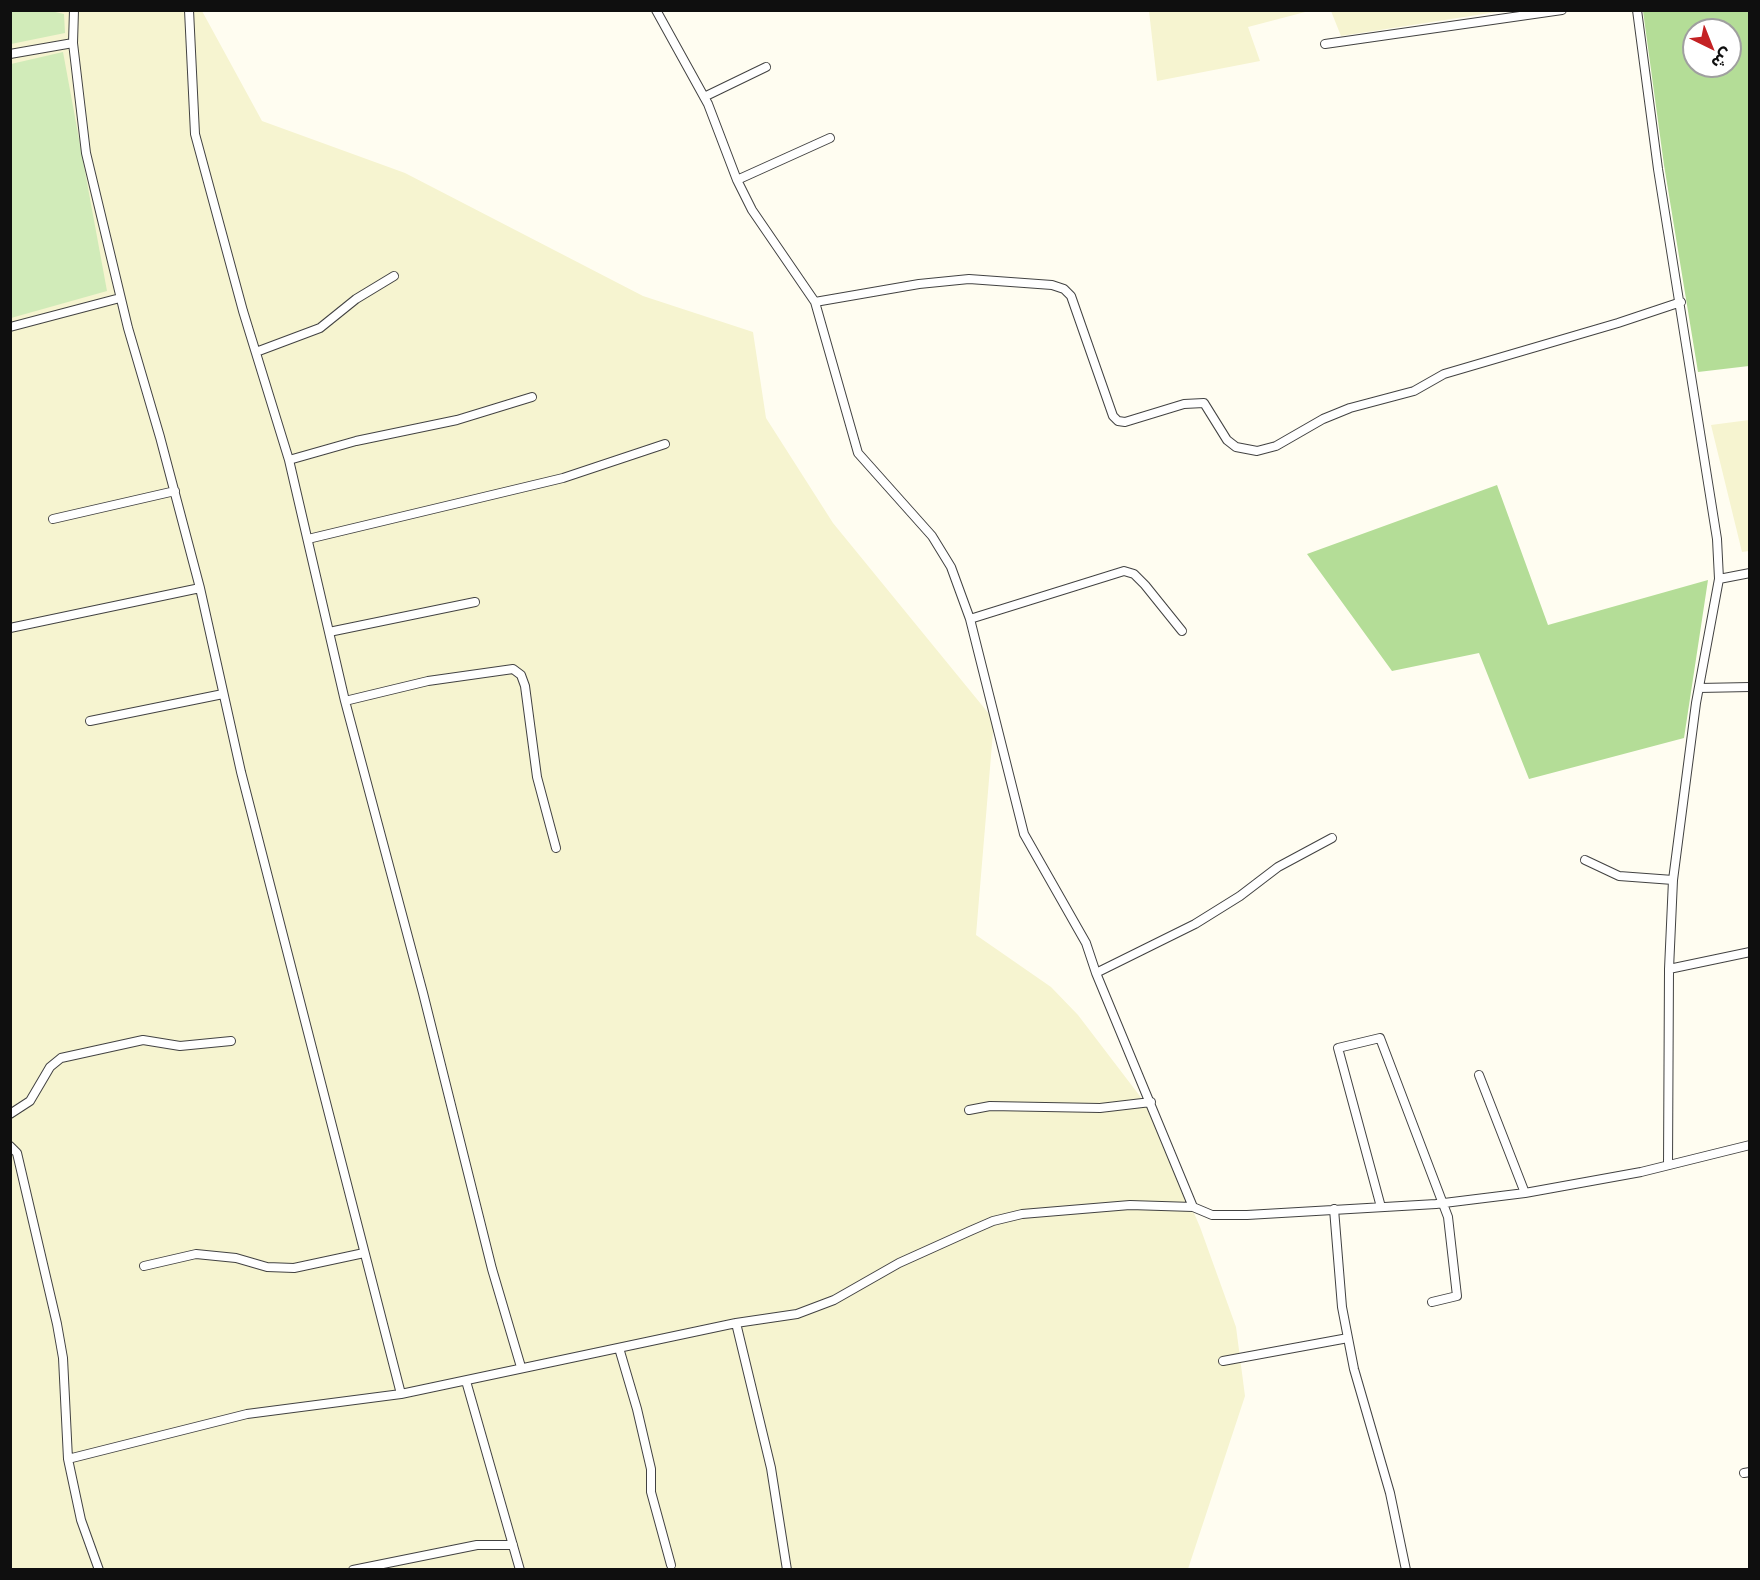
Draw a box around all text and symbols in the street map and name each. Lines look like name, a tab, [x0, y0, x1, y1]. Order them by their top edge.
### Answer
north arrow	[1682, 18, 1742, 78]
text: ش	[1707, 43, 1739, 76]

